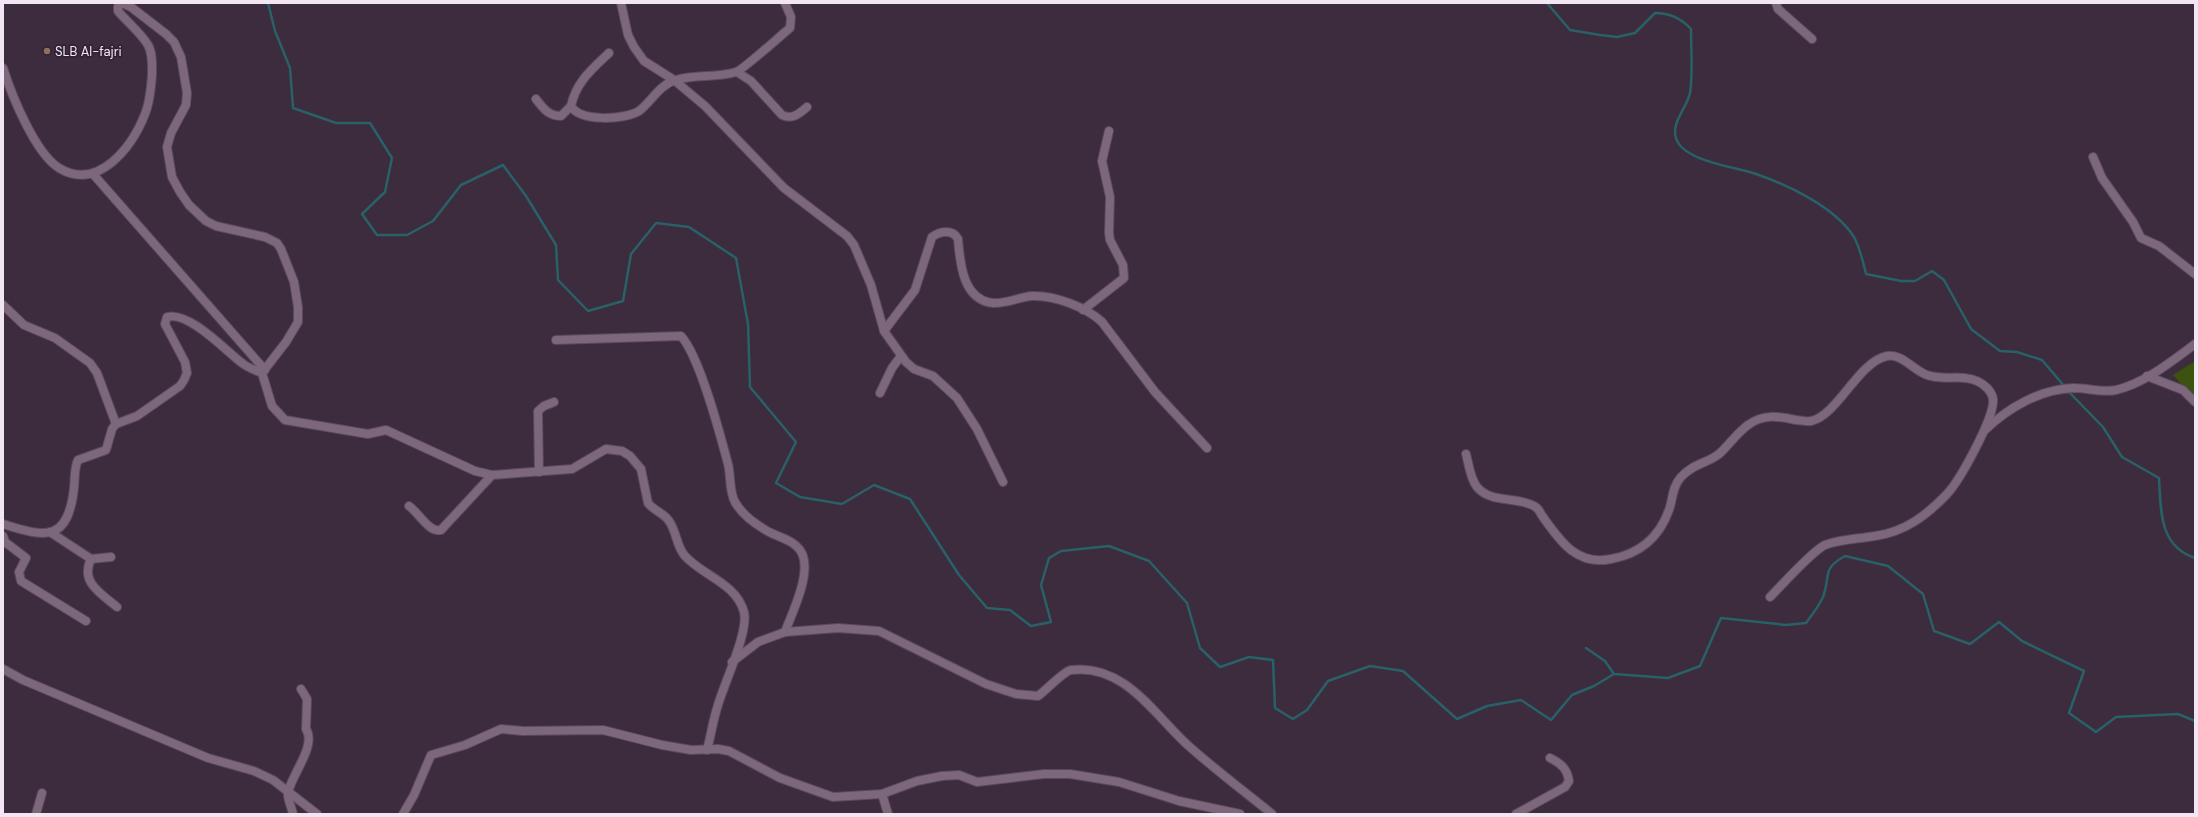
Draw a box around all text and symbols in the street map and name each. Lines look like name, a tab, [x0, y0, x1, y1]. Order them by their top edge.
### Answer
place label: SLB Al-fajri	[55, 43, 122, 60]
marker: SLB Al-fajri	[42, 46, 52, 56]

